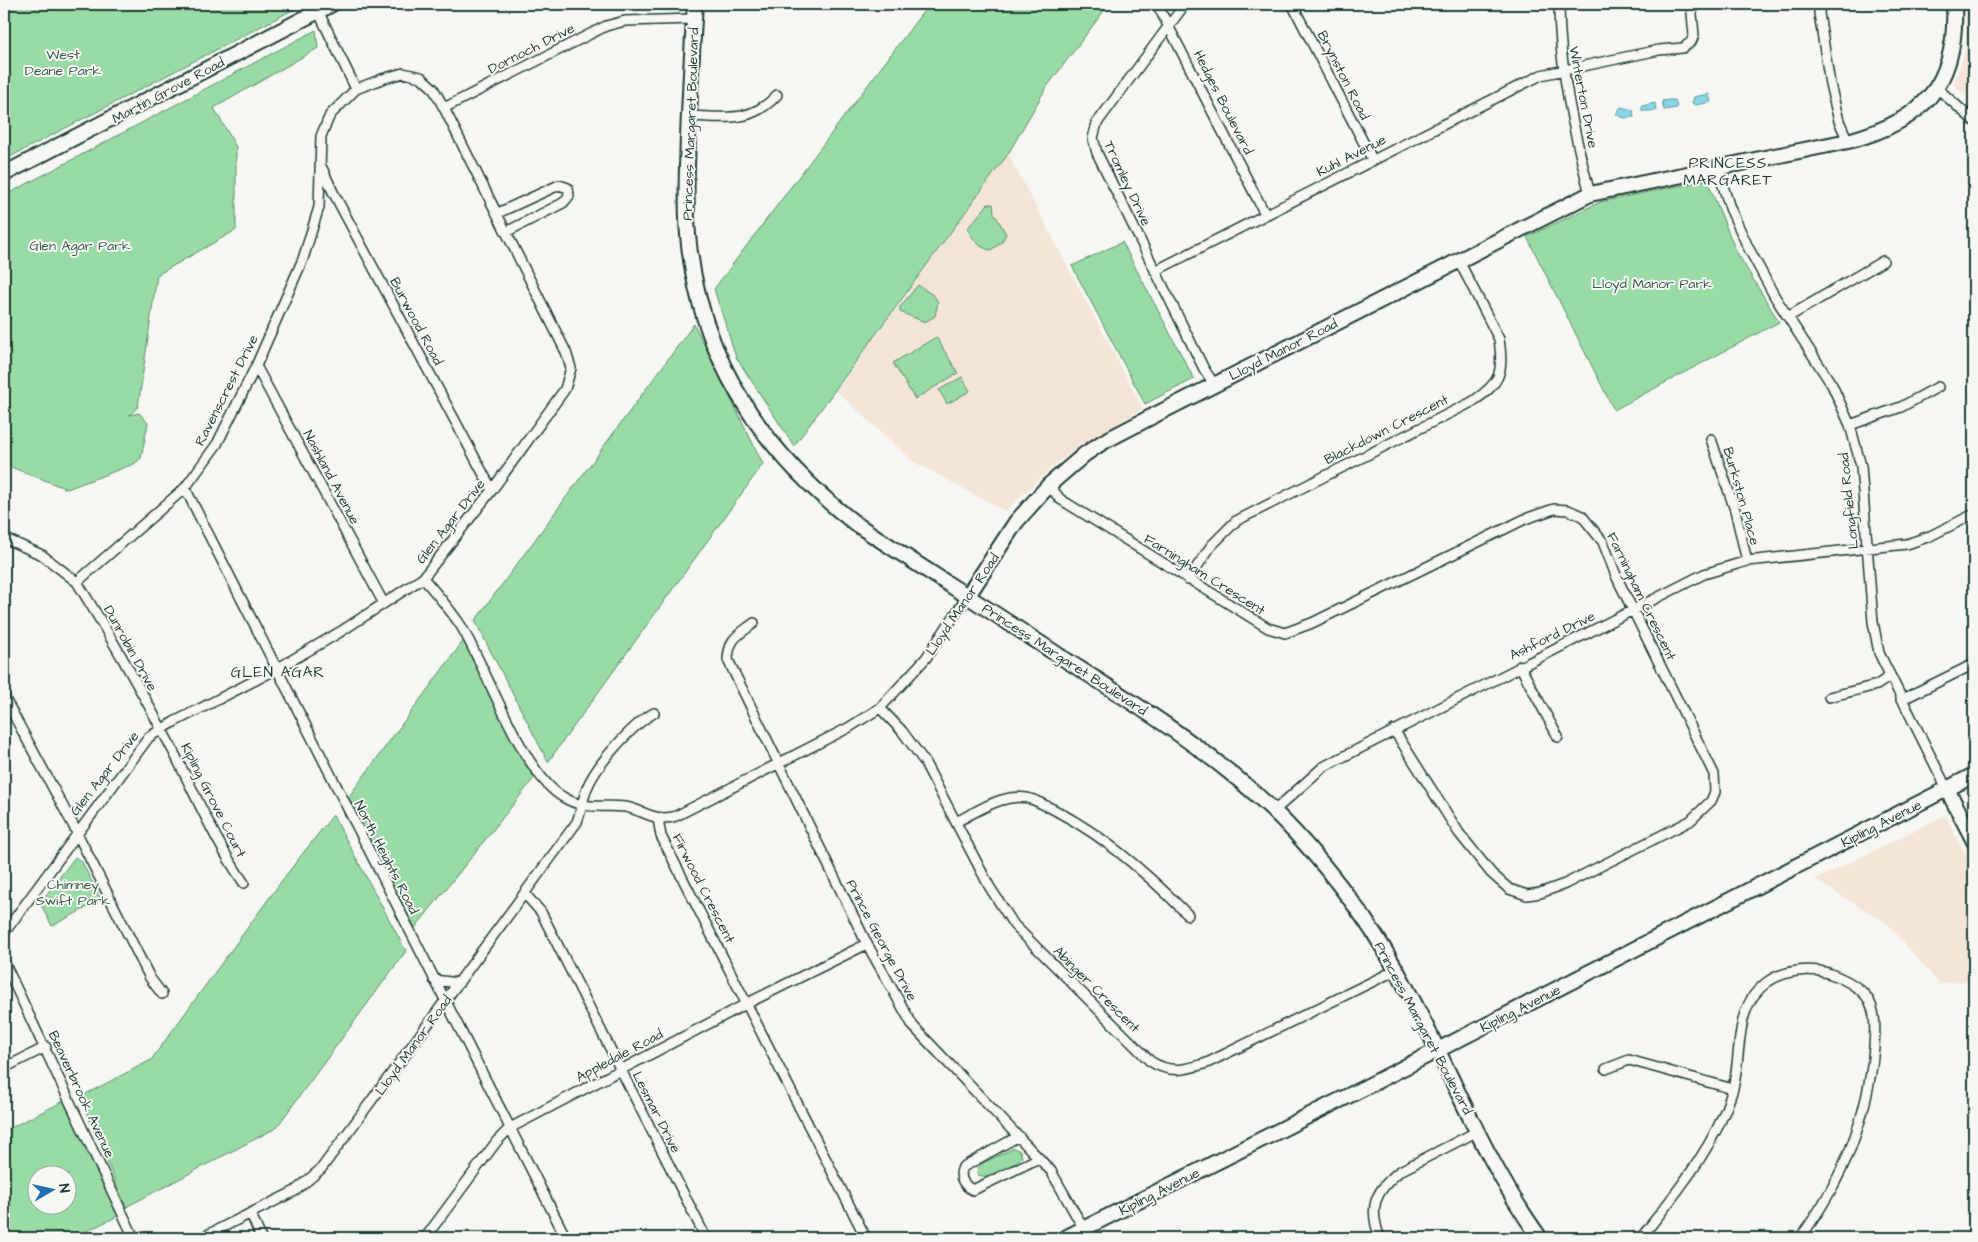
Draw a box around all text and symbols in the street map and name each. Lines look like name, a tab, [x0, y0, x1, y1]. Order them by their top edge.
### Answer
street label: Dornoch Drive	[485, 18, 579, 79]
street label: Princess Margaret Boulevard	[678, 27, 704, 221]
street label: Brynston Road	[1312, 27, 1374, 124]
park label: West Deane Park	[25, 45, 102, 81]
street label: Winterton Drive	[1563, 45, 1603, 150]
street label: Hedges Boulevard	[1188, 47, 1258, 158]
street label: Martin Grove Road	[109, 53, 228, 129]
street label: Kuhl Avenue	[1313, 130, 1390, 182]
street label: Tromley Drive	[1099, 137, 1156, 230]
district label: PRINCESS MARGARET	[1683, 153, 1773, 191]
park label: Glen Agar Park	[29, 236, 131, 256]
street label: Burwood Road	[385, 274, 448, 369]
park label: Lloyd Manor Park	[1592, 274, 1712, 294]
street label: Lloyd Manor Road	[1226, 314, 1341, 386]
street label: Ravenscrest Drive	[190, 331, 264, 449]
street label: Blackdown Crescent	[1321, 390, 1452, 470]
street label: Nashland Avenue	[298, 427, 365, 529]
street label: Burkston Place	[1717, 445, 1765, 548]
street label: Longfield Road	[1834, 452, 1864, 550]
street label: Glen Agar Drive	[411, 475, 490, 568]
street label: Farningham Crescent	[1140, 529, 1269, 621]
street label: Farningham Crescent	[1601, 529, 1681, 664]
street label: Lloyd Manor Road	[921, 550, 1004, 660]
street label: Princess Margaret Boulevard	[978, 599, 1151, 721]
street label: Dunrobin Drive	[98, 602, 162, 695]
street label: Ashford Drive	[1506, 606, 1599, 665]
district label: GLEN AGAR	[231, 662, 325, 683]
street label: Glen Agar Drive	[65, 727, 144, 820]
street label: Kipling Grove Court	[175, 740, 251, 862]
street label: Kipling Avenue	[1838, 795, 1926, 853]
street label: North Heights Road	[349, 797, 423, 918]
street label: Firwood Crescent	[667, 830, 740, 947]
park label: Chimney Swift Park	[36, 875, 111, 911]
street label: Prince George Drive	[841, 876, 922, 1005]
street label: Princess Margaret Boulevard	[1369, 938, 1477, 1118]
street label: Abinger Crescent	[1048, 942, 1144, 1038]
street label: Kipling Avenue	[1477, 980, 1565, 1038]
street label: Lloyd Manor Road	[371, 991, 457, 1100]
street label: Appledale Road	[572, 1024, 667, 1087]
street label: Beaverbrook Avenue	[43, 1028, 120, 1162]
street label: Lesmar Drive	[627, 1068, 686, 1157]
street label: Kipling Avenue	[1116, 1163, 1204, 1221]
north arrow	[28, 1164, 78, 1214]
text: N	[53, 1182, 74, 1194]

